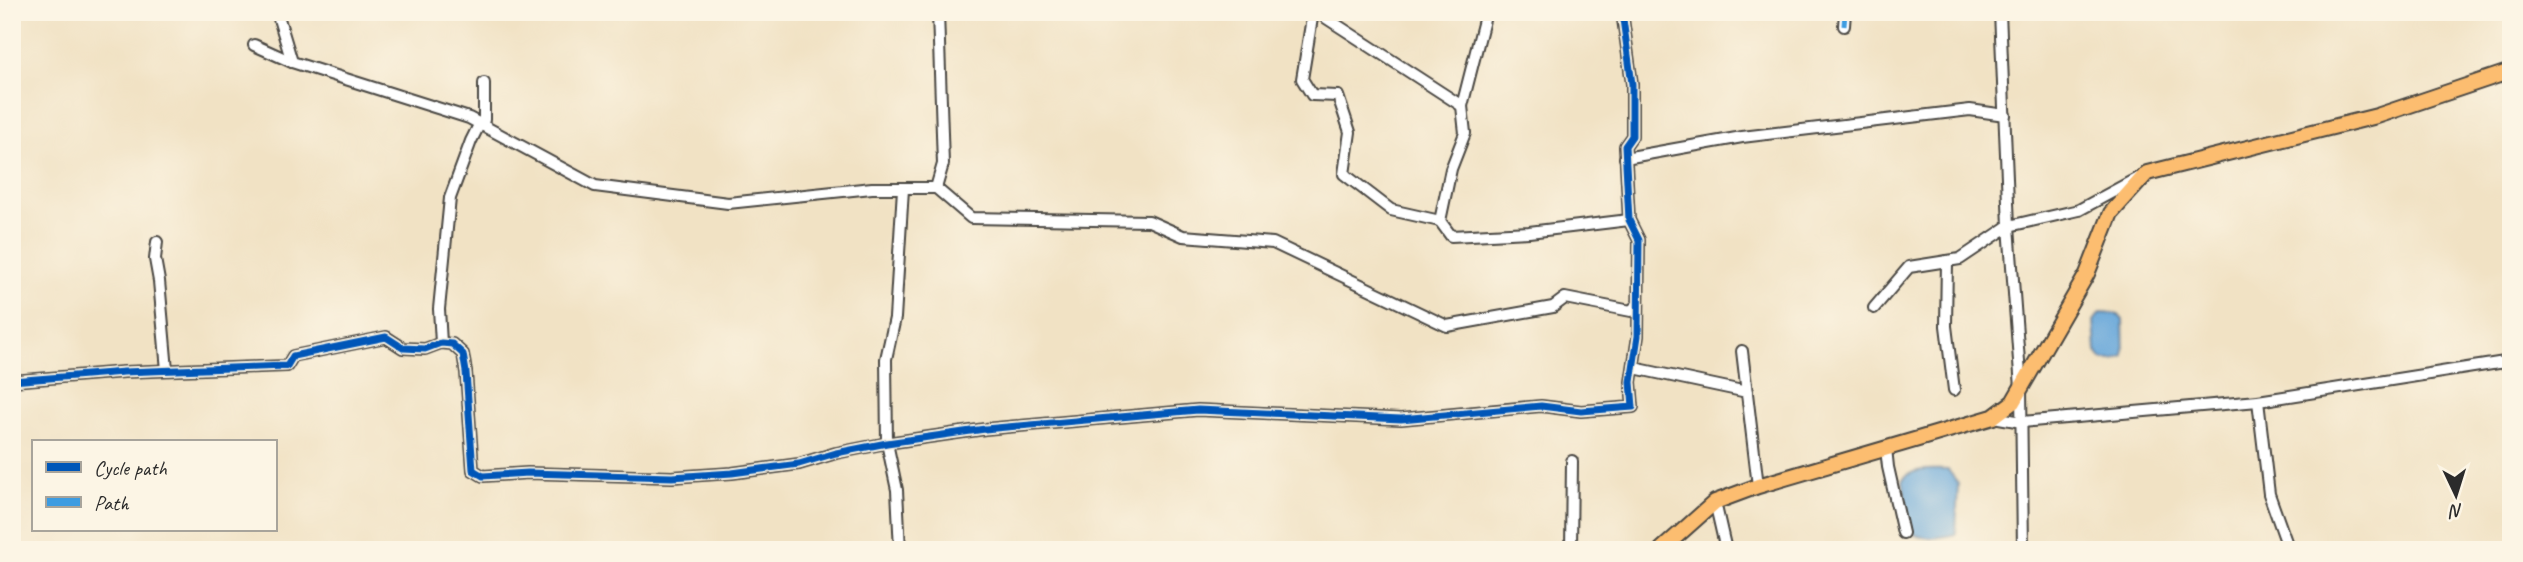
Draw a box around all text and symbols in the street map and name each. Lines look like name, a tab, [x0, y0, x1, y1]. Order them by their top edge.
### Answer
legend	[32, 440, 276, 530]
text: Cycle path	[94, 455, 167, 481]
north arrow	[2422, 461, 2492, 530]
text: Path	[94, 490, 130, 516]
text: N	[2447, 499, 2464, 524]

